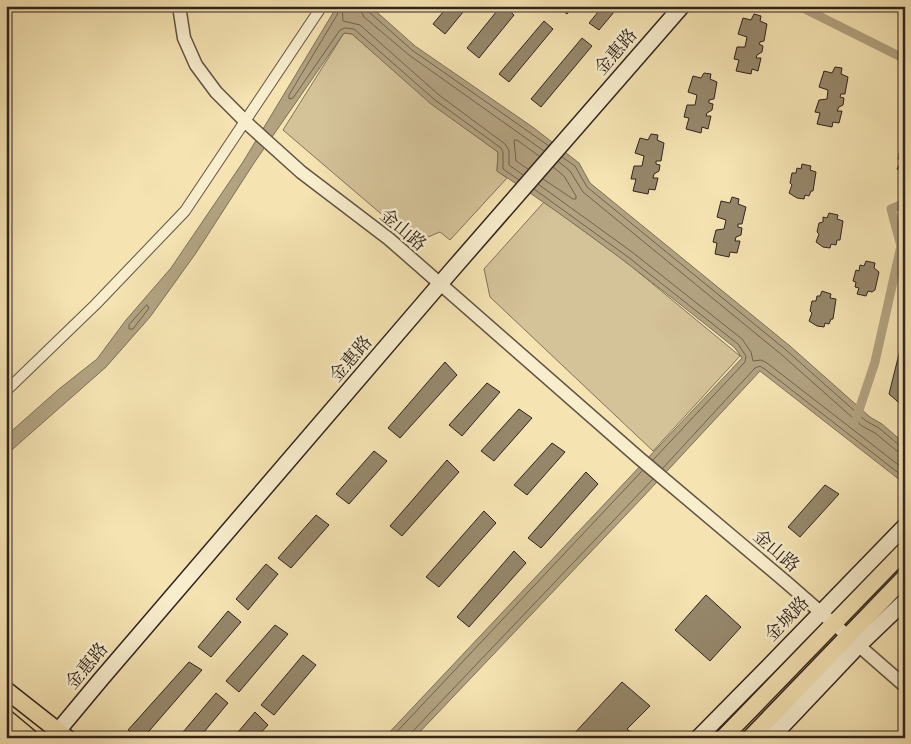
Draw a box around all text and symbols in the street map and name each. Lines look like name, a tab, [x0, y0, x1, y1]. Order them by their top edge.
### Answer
street label: 金惠路	[589, 23, 643, 81]
street label: 金山路	[374, 203, 432, 257]
street label: 金惠路	[324, 330, 378, 388]
street label: 金山路	[747, 524, 805, 578]
street label: 金城路	[759, 591, 815, 647]
street label: 金惠路	[60, 637, 114, 695]

